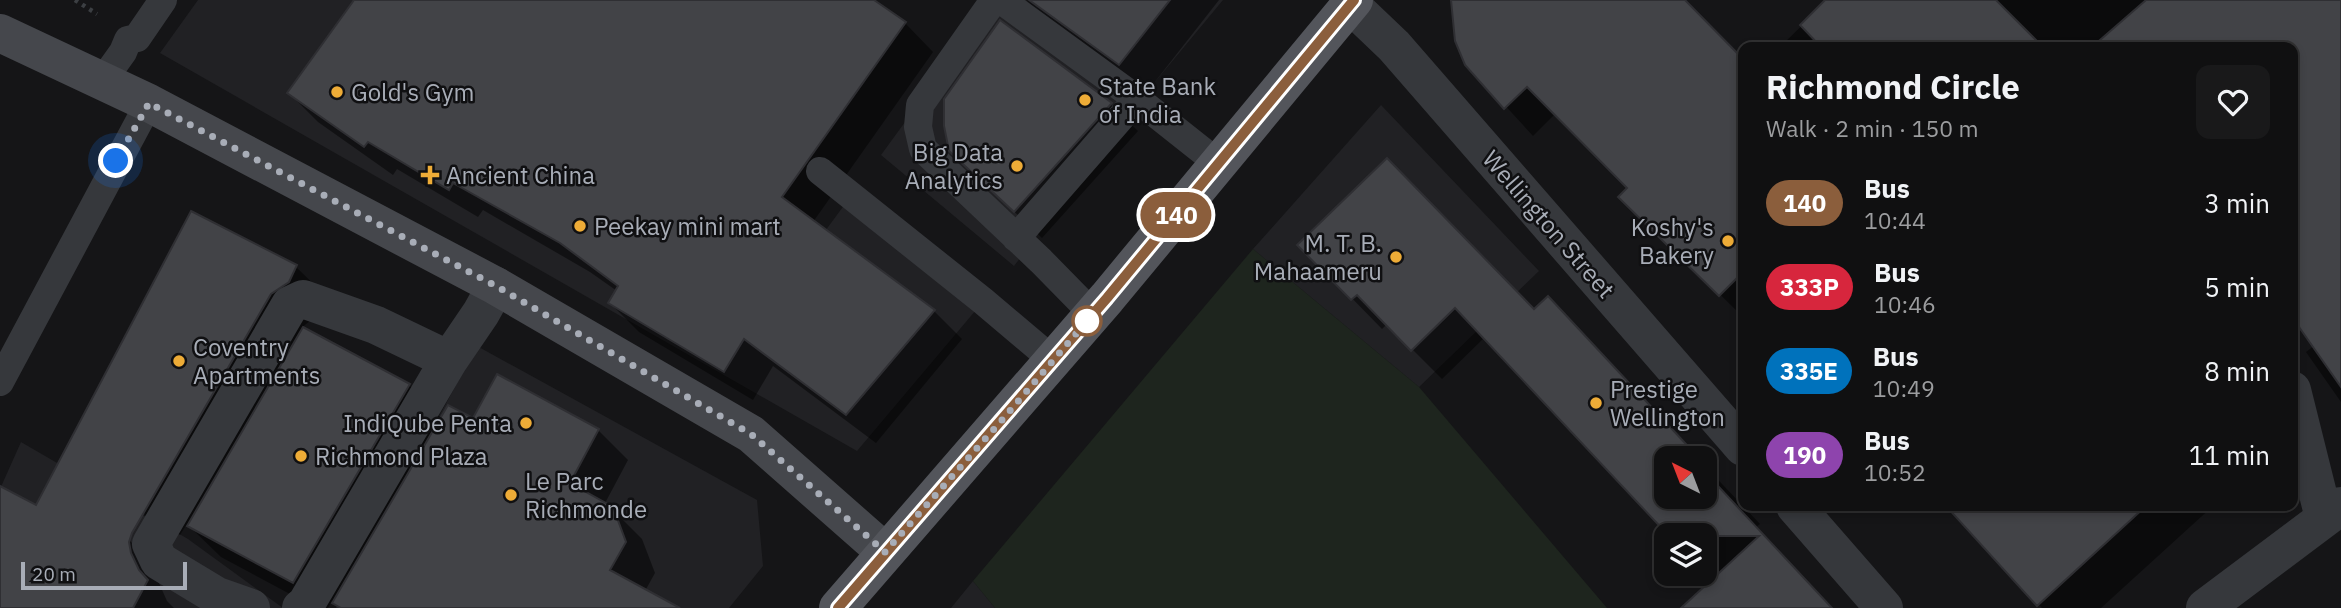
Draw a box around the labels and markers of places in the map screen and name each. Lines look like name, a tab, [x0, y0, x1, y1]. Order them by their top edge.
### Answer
place label: State Bank of India	[1099, 70, 1216, 130]
place label: Gold's Gym	[351, 76, 474, 108]
marker: Gold's Gym	[329, 84, 345, 100]
marker: State Bank of India	[1077, 92, 1093, 108]
place label: Big Data Analytics	[905, 136, 1003, 196]
marker: Big Data Analytics	[1009, 158, 1025, 174]
place label: Ancient China	[446, 159, 595, 191]
marker: Ancient China	[420, 165, 440, 185]
place label: Peekay mini mart	[594, 210, 781, 242]
place label: Koshy's Bakery	[1631, 211, 1714, 271]
marker: Peekay mini mart	[572, 218, 588, 234]
place label: M. T. B. Mahaameru	[1254, 227, 1382, 287]
marker: Koshy's Bakery	[1720, 233, 1736, 249]
marker: M. T. B. Mahaameru	[1388, 249, 1404, 265]
unlabelled marker	[1072, 306, 1102, 336]
place label: Coventry Apartments	[193, 331, 320, 391]
marker: Coventry Apartments	[171, 353, 187, 369]
place label: Prestige Wellington	[1610, 373, 1725, 433]
marker: Prestige Wellington	[1588, 395, 1604, 411]
place label: IndiQube Penta	[343, 407, 512, 439]
marker: IndiQube Penta	[518, 415, 534, 431]
place label: Richmond Plaza	[315, 440, 488, 472]
marker: Richmond Plaza	[293, 448, 309, 464]
place label: Le Parc Richmonde	[525, 465, 647, 525]
marker: Le Parc Richmonde	[503, 487, 519, 503]

